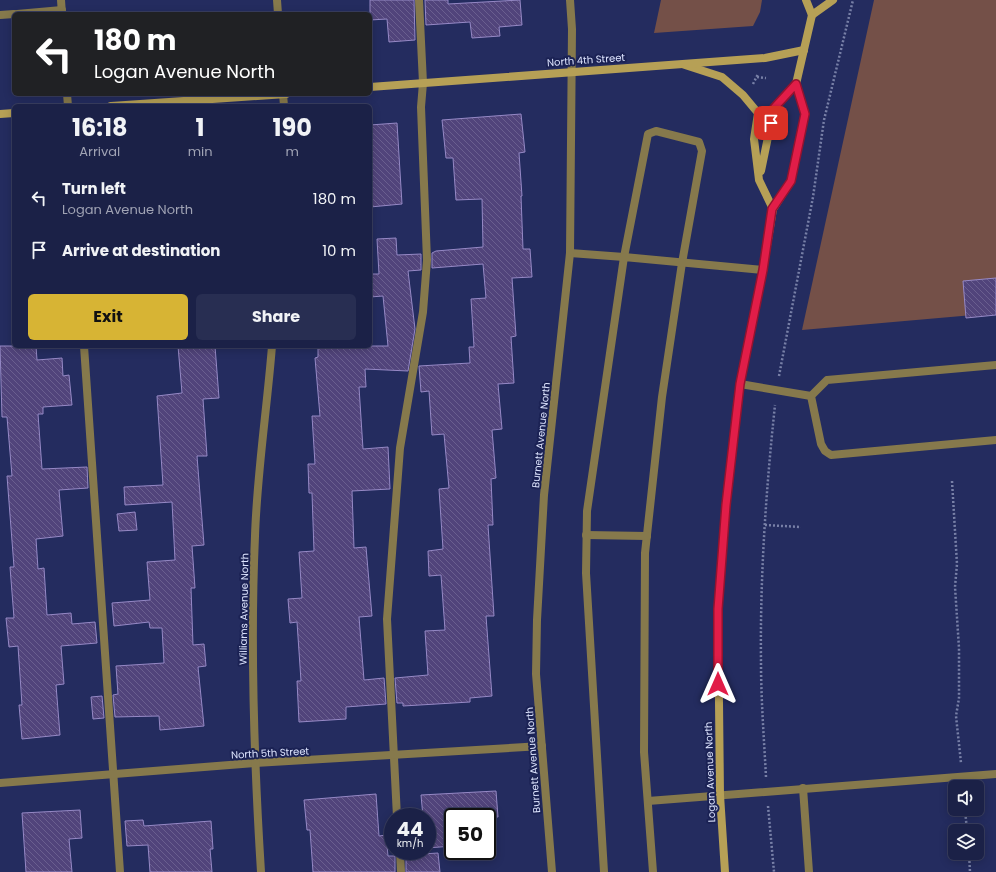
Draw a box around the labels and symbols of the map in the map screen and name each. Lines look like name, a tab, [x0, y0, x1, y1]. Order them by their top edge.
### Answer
street label: North 4th Street	[546, 50, 626, 70]
pin	[754, 106, 788, 140]
street label: Burnett Avenue North	[528, 381, 554, 489]
street label: Williams Avenue North	[236, 553, 252, 665]
position arrow	[697, 663, 739, 705]
street label: Burnett Avenue North	[522, 706, 544, 814]
street label: Logan Avenue North	[701, 721, 719, 823]
street label: North 5th Street	[231, 743, 310, 763]
speed limit sign: 50	[444, 808, 496, 860]

